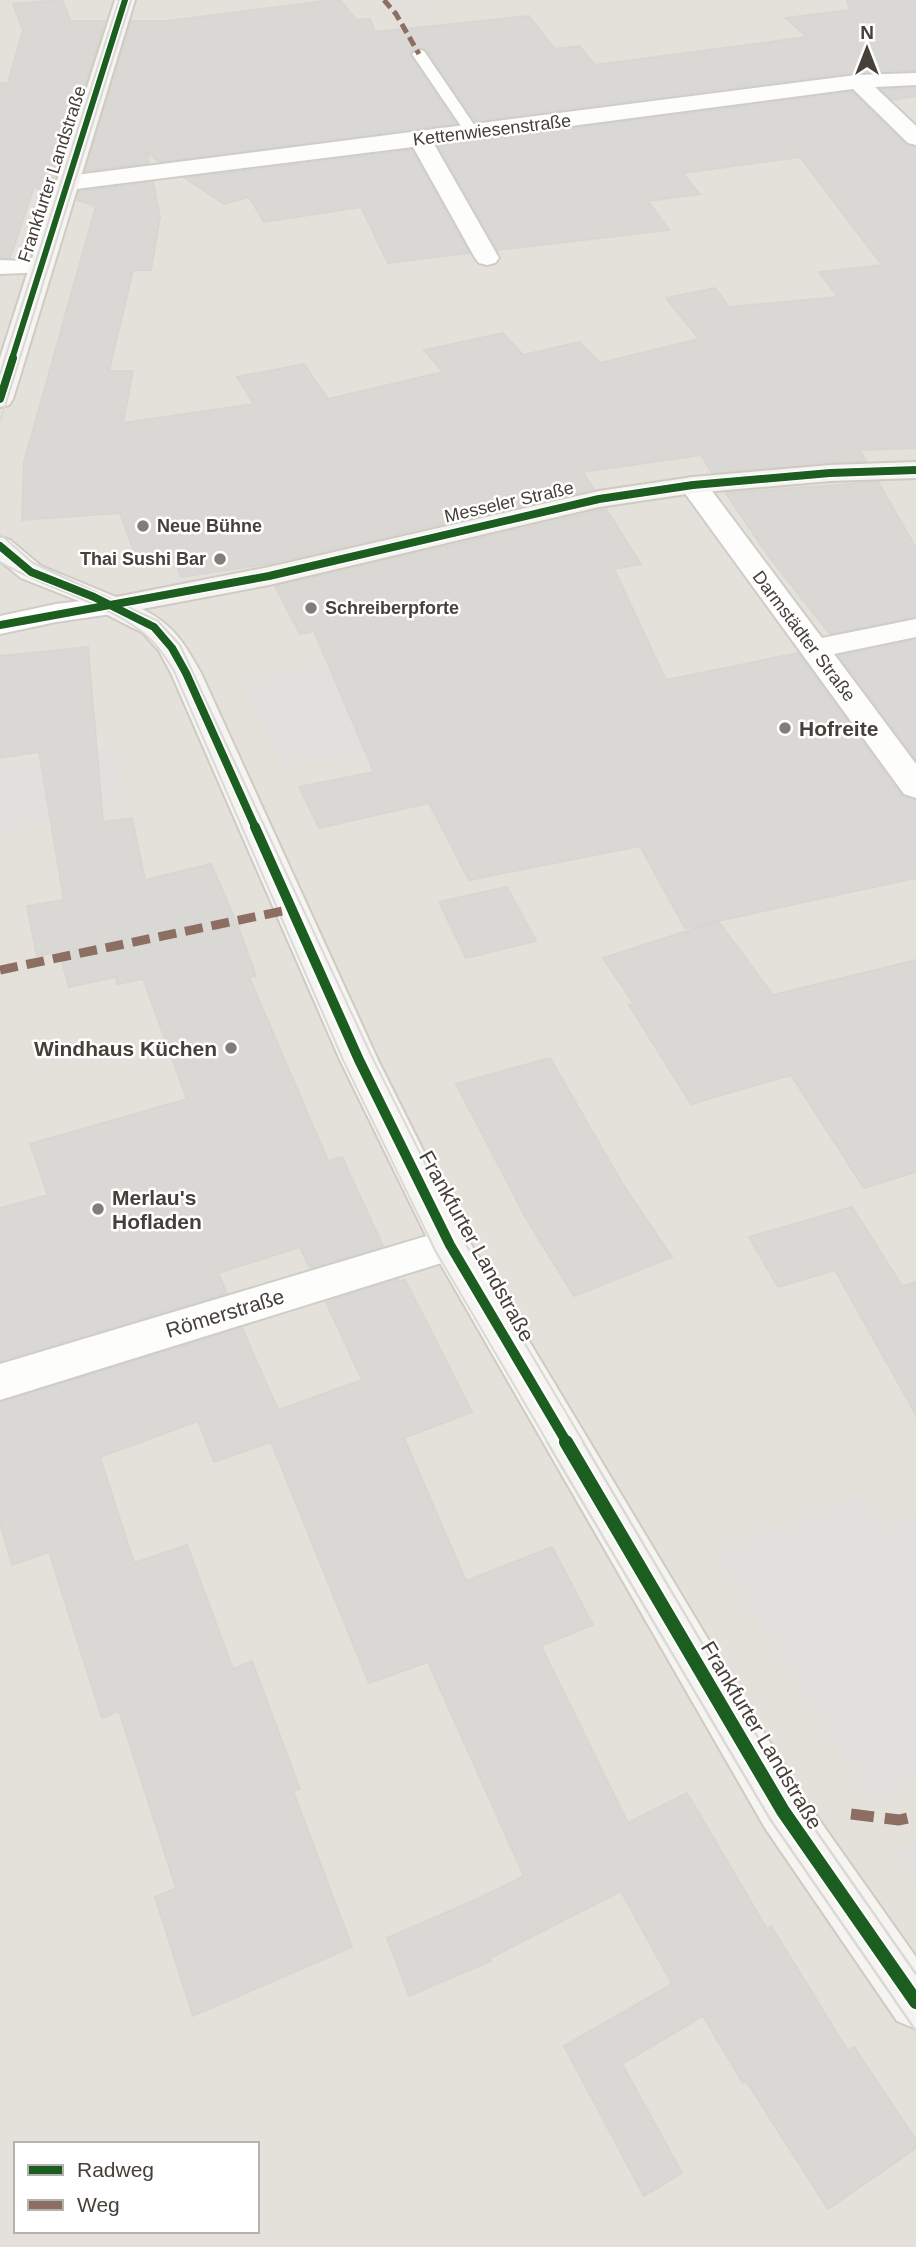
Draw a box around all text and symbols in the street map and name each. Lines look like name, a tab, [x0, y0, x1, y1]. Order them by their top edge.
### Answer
north arrow	[832, 14, 902, 84]
text: N	[860, 22, 874, 43]
street label: Frankfurter Landstraße	[14, 83, 90, 265]
street label: Kettenwiesenstraße	[412, 110, 572, 150]
street label: Messeler Straße	[442, 477, 576, 527]
place label: Neue Bühne	[157, 516, 262, 536]
marker: Neue Bühne	[135, 518, 151, 534]
place label: Thai Sushi Bar	[80, 549, 206, 569]
marker: Thai Sushi Bar	[212, 551, 228, 567]
street label: Darmstädter Straße	[748, 567, 860, 705]
place label: Schreiberpforte	[325, 598, 459, 618]
marker: Schreiberpforte	[303, 600, 319, 616]
place label: Hofreite	[799, 717, 878, 740]
marker: Hofreite	[777, 720, 793, 736]
place label: Windhaus Küchen	[34, 1037, 217, 1060]
marker: Windhaus Küchen	[223, 1040, 239, 1056]
street label: Frankfurter Landstraße	[415, 1147, 539, 1345]
place label: Merlau's Hofladen	[112, 1186, 202, 1233]
marker: Merlau's Hofladen	[90, 1201, 106, 1217]
street label: Römerstraße	[163, 1284, 287, 1342]
street label: Frankfurter Landstraße	[697, 1637, 827, 1833]
legend	[14, 2142, 259, 2233]
text: Radweg	[77, 2158, 154, 2181]
text: Weg	[77, 2193, 120, 2216]

